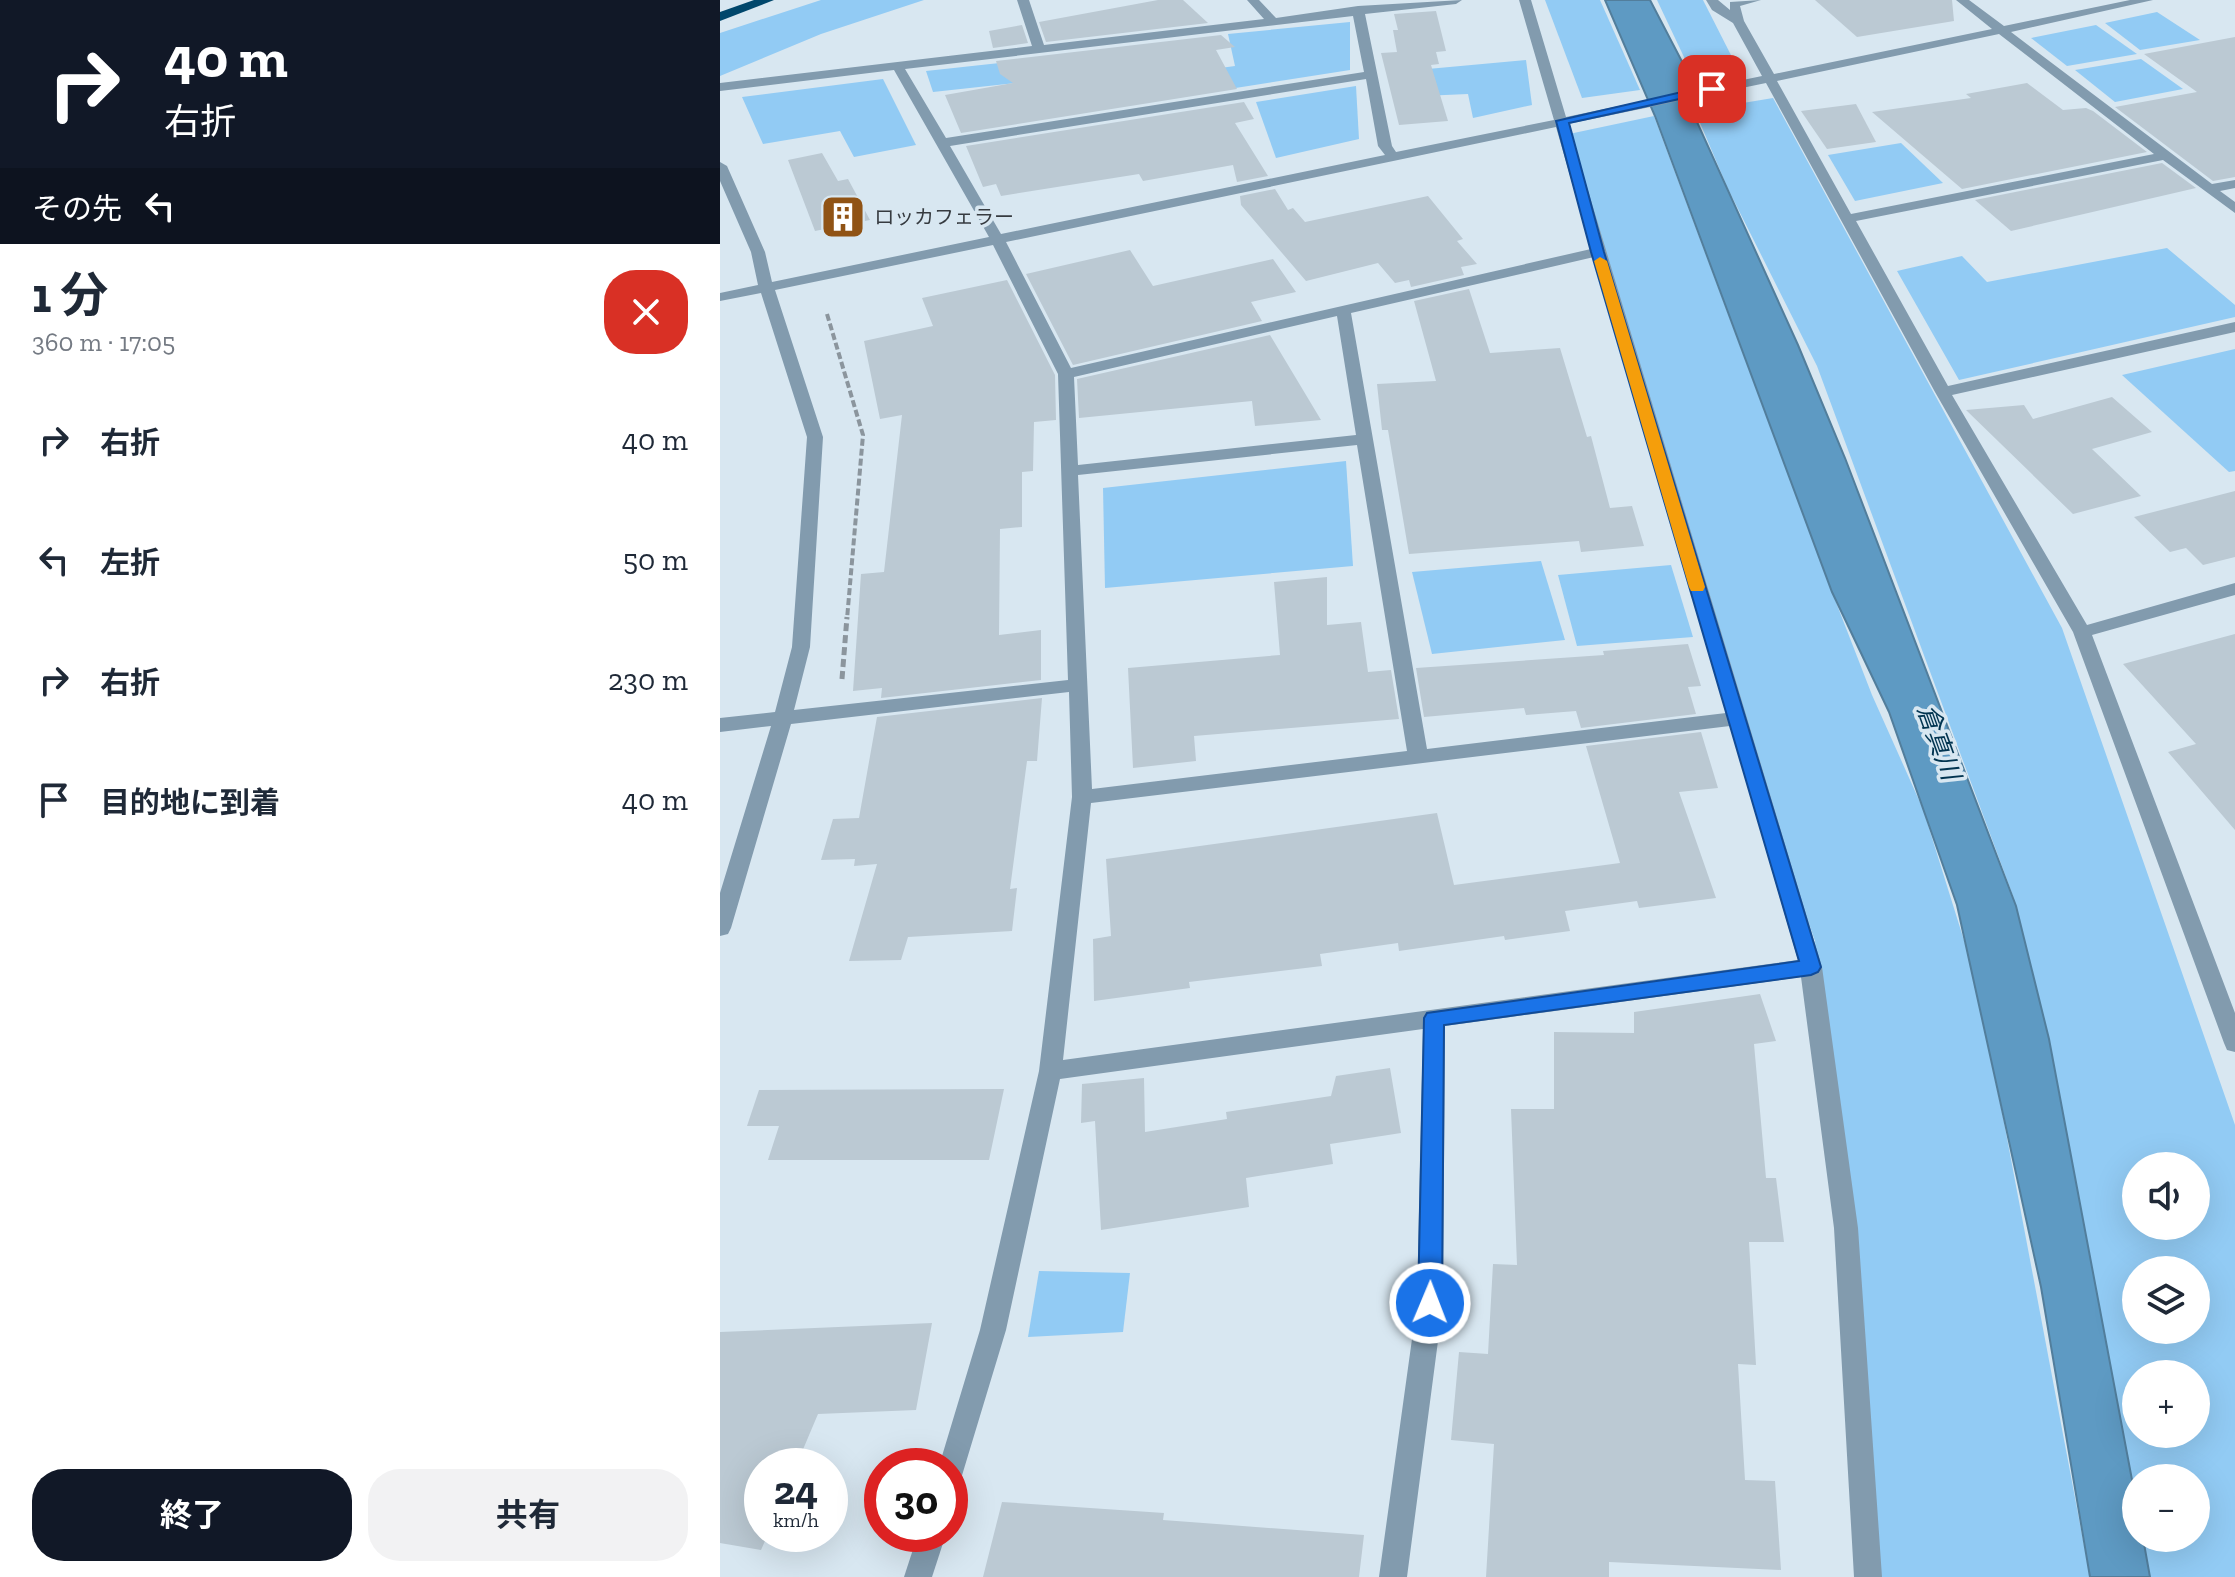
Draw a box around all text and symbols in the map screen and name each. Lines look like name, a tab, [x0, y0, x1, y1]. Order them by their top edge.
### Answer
text: 40 m	[164, 24, 288, 91]
icon: right	[32, 32, 136, 136]
pin	[1678, 55, 1746, 123]
icon: arrive	[1690, 67, 1734, 111]
text: 右折	[164, 100, 236, 143]
icon: left	[138, 184, 182, 228]
text: その先	[32, 191, 122, 227]
building icon: ロッカフェラー	[819, 193, 867, 241]
place label: ロッカフェラー	[874, 205, 1014, 229]
text: 1 分	[32, 267, 108, 324]
button: close	[604, 270, 688, 354]
text: 360 m · 17:05	[32, 326, 175, 358]
icon: right	[32, 418, 76, 462]
text: 40 m	[622, 422, 688, 458]
text: 右折	[100, 425, 160, 461]
icon: left	[32, 538, 76, 582]
text: 50 m	[623, 542, 688, 578]
text: 左折	[100, 545, 160, 581]
icon: right	[32, 658, 76, 702]
text: 230 m	[608, 662, 688, 698]
text: 右折	[100, 665, 160, 701]
water label: 倉真川	[1911, 700, 1968, 787]
icon: arrive	[32, 778, 76, 822]
text: 40 m	[622, 782, 688, 818]
text: 目的地に到着	[100, 785, 280, 821]
map controls	[2122, 1152, 2210, 1552]
button: sound	[2122, 1152, 2210, 1240]
button: layers	[2122, 1256, 2210, 1344]
position arrow	[1388, 1261, 1472, 1345]
button: +	[2122, 1360, 2210, 1448]
speed limit sign: 30	[864, 1448, 968, 1552]
button: −	[2122, 1464, 2210, 1552]
text: 24	[774, 1466, 818, 1514]
button: 終了	[32, 1469, 352, 1561]
button: 共有	[368, 1469, 688, 1561]
text: km/h	[773, 1508, 819, 1532]

